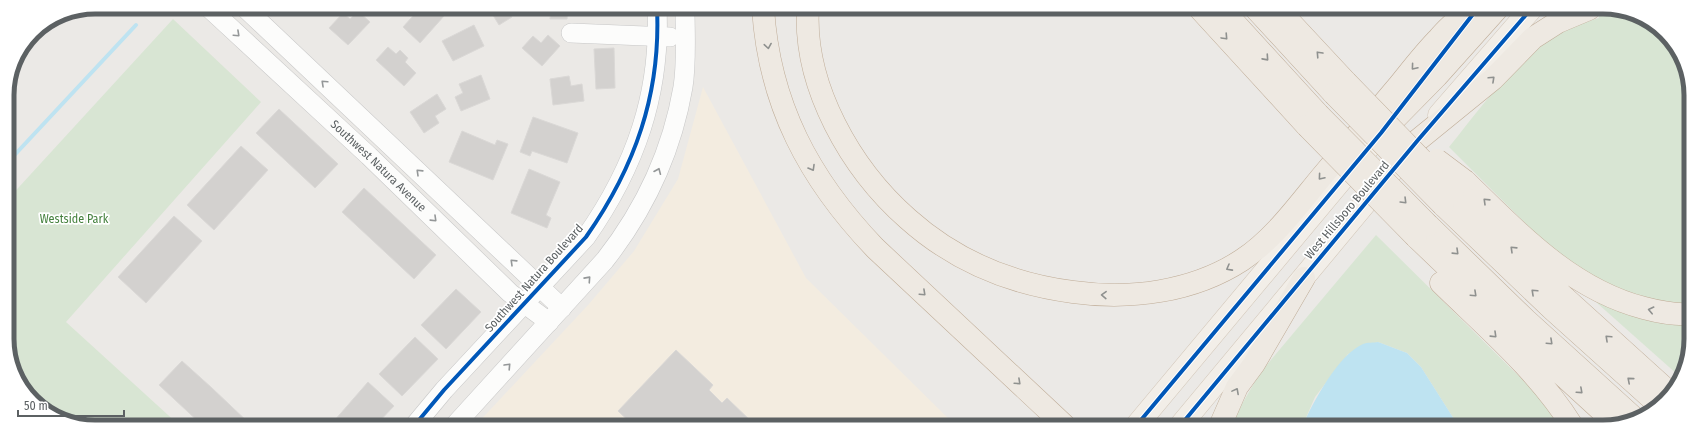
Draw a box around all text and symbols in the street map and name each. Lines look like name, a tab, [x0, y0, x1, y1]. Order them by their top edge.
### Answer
one-way arrow	[232, 29, 240, 36]
one-way arrow	[1220, 32, 1228, 40]
one-way arrow	[763, 43, 771, 50]
one-way arrow	[1316, 51, 1324, 59]
one-way arrow	[1261, 53, 1269, 61]
one-way arrow	[1411, 62, 1418, 70]
one-way arrow	[1487, 77, 1494, 84]
one-way arrow	[322, 81, 329, 88]
street label: Southwest Natura Avenue	[328, 117, 429, 215]
street label: West Hillsboro Boulevard	[1302, 158, 1392, 262]
one-way arrow	[807, 164, 814, 171]
one-way arrow	[654, 167, 662, 174]
one-way arrow	[416, 170, 424, 177]
one-way arrow	[1319, 173, 1326, 180]
one-way arrow	[1399, 196, 1407, 204]
one-way arrow	[1483, 198, 1491, 206]
park label: Westside Park	[40, 212, 109, 226]
one-way arrow	[429, 214, 437, 222]
street label: Southwest Natura Boulevard	[482, 221, 586, 335]
one-way arrow	[1510, 246, 1518, 254]
one-way arrow	[1451, 247, 1459, 255]
one-way arrow	[510, 259, 518, 267]
one-way arrow	[1226, 263, 1233, 270]
one-way arrow	[583, 276, 590, 284]
one-way arrow	[918, 288, 926, 296]
one-way arrow	[1469, 289, 1477, 297]
one-way arrow	[1531, 289, 1539, 297]
one-way arrow	[1101, 290, 1107, 299]
one-way arrow	[1647, 306, 1654, 314]
one-way arrow	[1489, 330, 1497, 338]
one-way arrow	[1605, 335, 1613, 343]
one-way arrow	[1545, 337, 1553, 344]
one-way arrow	[503, 363, 511, 371]
one-way arrow	[1013, 377, 1020, 384]
one-way arrow	[1628, 378, 1635, 385]
one-way arrow	[1575, 387, 1583, 394]
one-way arrow	[1231, 388, 1238, 395]
scale bar	[18, 392, 124, 418]
text: 50 m	[24, 399, 48, 413]

